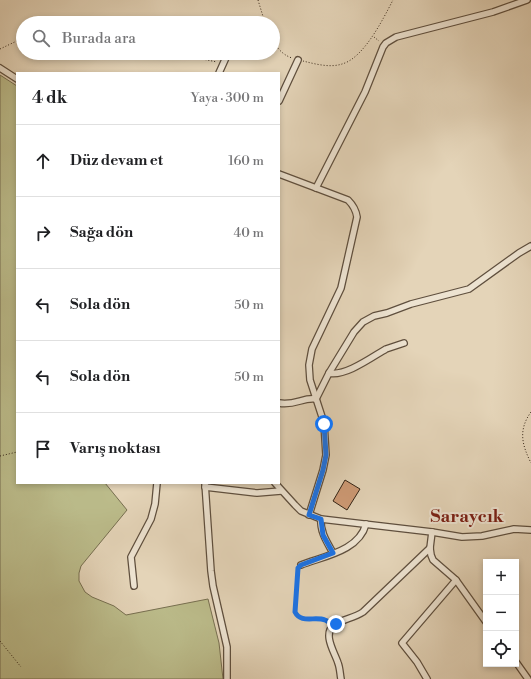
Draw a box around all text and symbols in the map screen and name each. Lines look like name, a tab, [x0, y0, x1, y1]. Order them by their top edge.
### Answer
search box	[16, 16, 280, 60]
icon: search	[30, 27, 52, 49]
text: Burada ara	[62, 29, 136, 48]
text: 4 dk	[32, 87, 67, 109]
text: Yaya · 300 m	[191, 90, 264, 106]
icon: ahead	[32, 150, 54, 172]
text: Düz devam et	[70, 151, 163, 170]
text: 160 m	[228, 153, 264, 169]
icon: right	[32, 222, 54, 244]
text: Sağa dön	[70, 223, 133, 242]
text: 40 m	[234, 225, 264, 241]
icon: left	[32, 294, 54, 316]
text: Sola dön	[70, 295, 130, 314]
text: 50 m	[234, 297, 264, 313]
icon: left	[32, 366, 54, 388]
text: Sola dön	[70, 367, 130, 386]
text: 50 m	[234, 369, 264, 385]
route start	[315, 415, 333, 433]
icon: arrive	[32, 438, 54, 460]
text: Varış noktası	[70, 439, 161, 458]
district label: Saraycık	[430, 505, 505, 528]
map controls	[483, 559, 519, 667]
button: +	[483, 559, 519, 595]
button: −	[483, 595, 519, 631]
route end	[327, 615, 345, 633]
button: locate	[483, 631, 519, 667]

